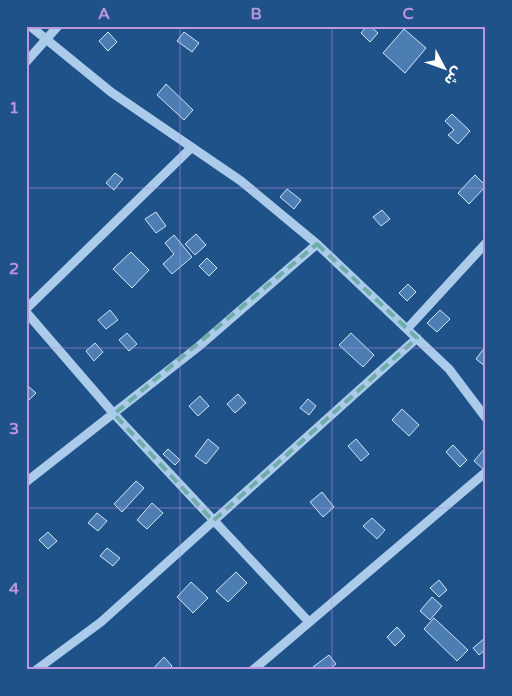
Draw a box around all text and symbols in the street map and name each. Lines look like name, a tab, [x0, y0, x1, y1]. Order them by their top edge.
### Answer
text: A	[98, 4, 110, 24]
text: B	[250, 4, 262, 24]
text: C	[402, 4, 414, 24]
north arrow	[420, 42, 470, 92]
text: ش	[441, 63, 466, 89]
text: 1	[9, 98, 19, 118]
text: 2	[9, 259, 19, 279]
text: 3	[9, 419, 19, 439]
text: 4	[9, 579, 19, 599]

